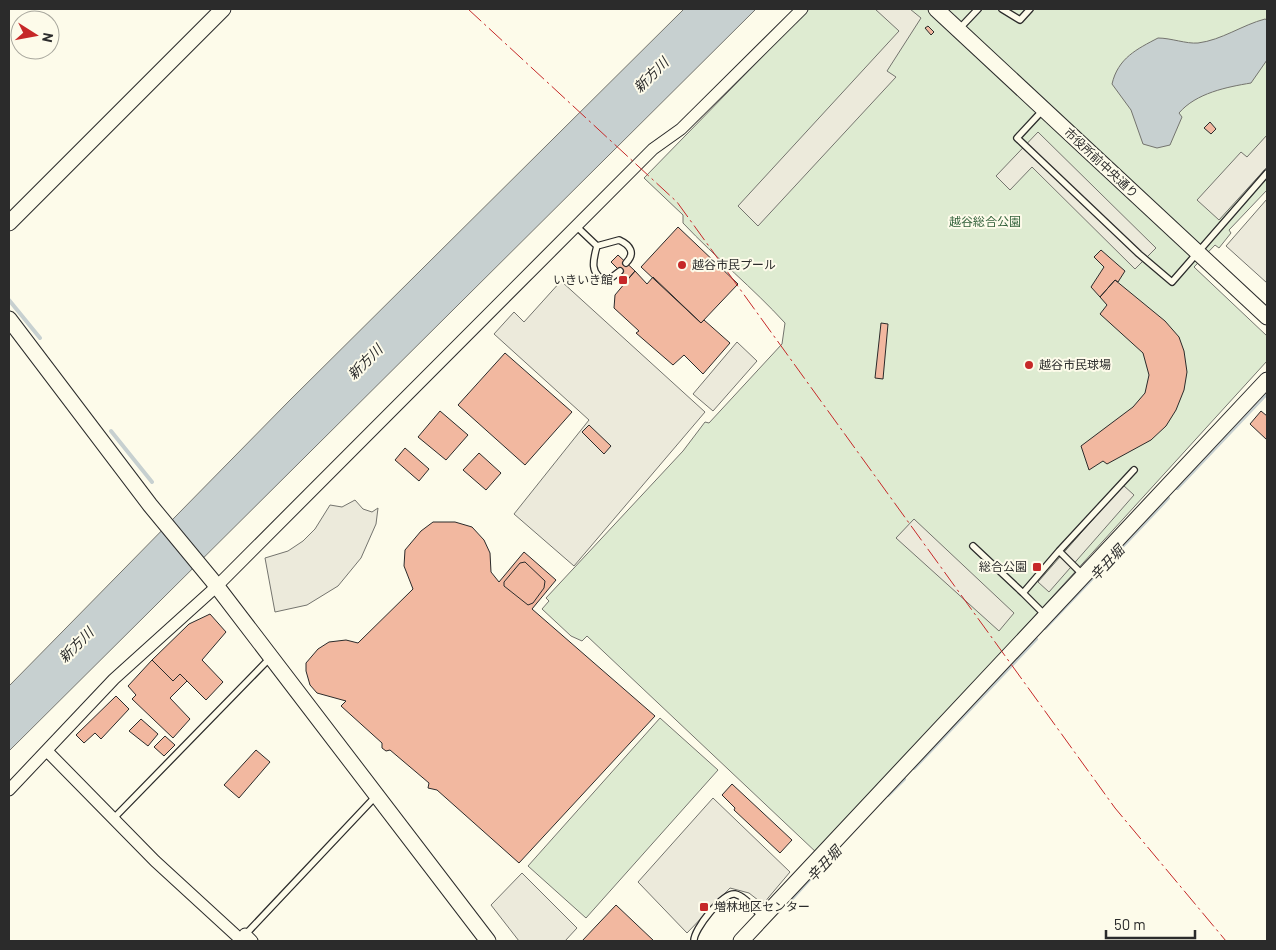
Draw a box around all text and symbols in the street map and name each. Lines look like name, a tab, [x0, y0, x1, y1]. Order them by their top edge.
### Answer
north arrow	[10, 10, 60, 60]
text: N	[39, 31, 57, 44]
water label: 新方川	[630, 52, 673, 96]
street label: 市役所前中央通り	[1062, 124, 1142, 200]
park label: 越谷総合公園	[949, 214, 1021, 228]
place label: 越谷市民プール	[692, 257, 776, 271]
marker: 越谷市民プール	[676, 259, 688, 271]
place label: いきいき館	[553, 272, 613, 286]
marker: いきいき館	[617, 274, 629, 286]
water label: 新方川	[344, 339, 387, 383]
place label: 越谷市民球場	[1039, 357, 1111, 371]
marker: 越谷市民球場	[1023, 359, 1035, 371]
water label: 辛丑堀	[1086, 540, 1129, 584]
place label: 総合公園	[979, 559, 1027, 573]
marker: 総合公園	[1031, 561, 1043, 573]
water label: 新方川	[55, 622, 98, 666]
water label: 辛丑堀	[803, 841, 846, 885]
place label: 増林地区センター	[714, 899, 810, 913]
marker: 増林地区センター	[698, 901, 710, 913]
scale bar	[1106, 908, 1195, 940]
text: 50 m	[1114, 915, 1146, 933]

